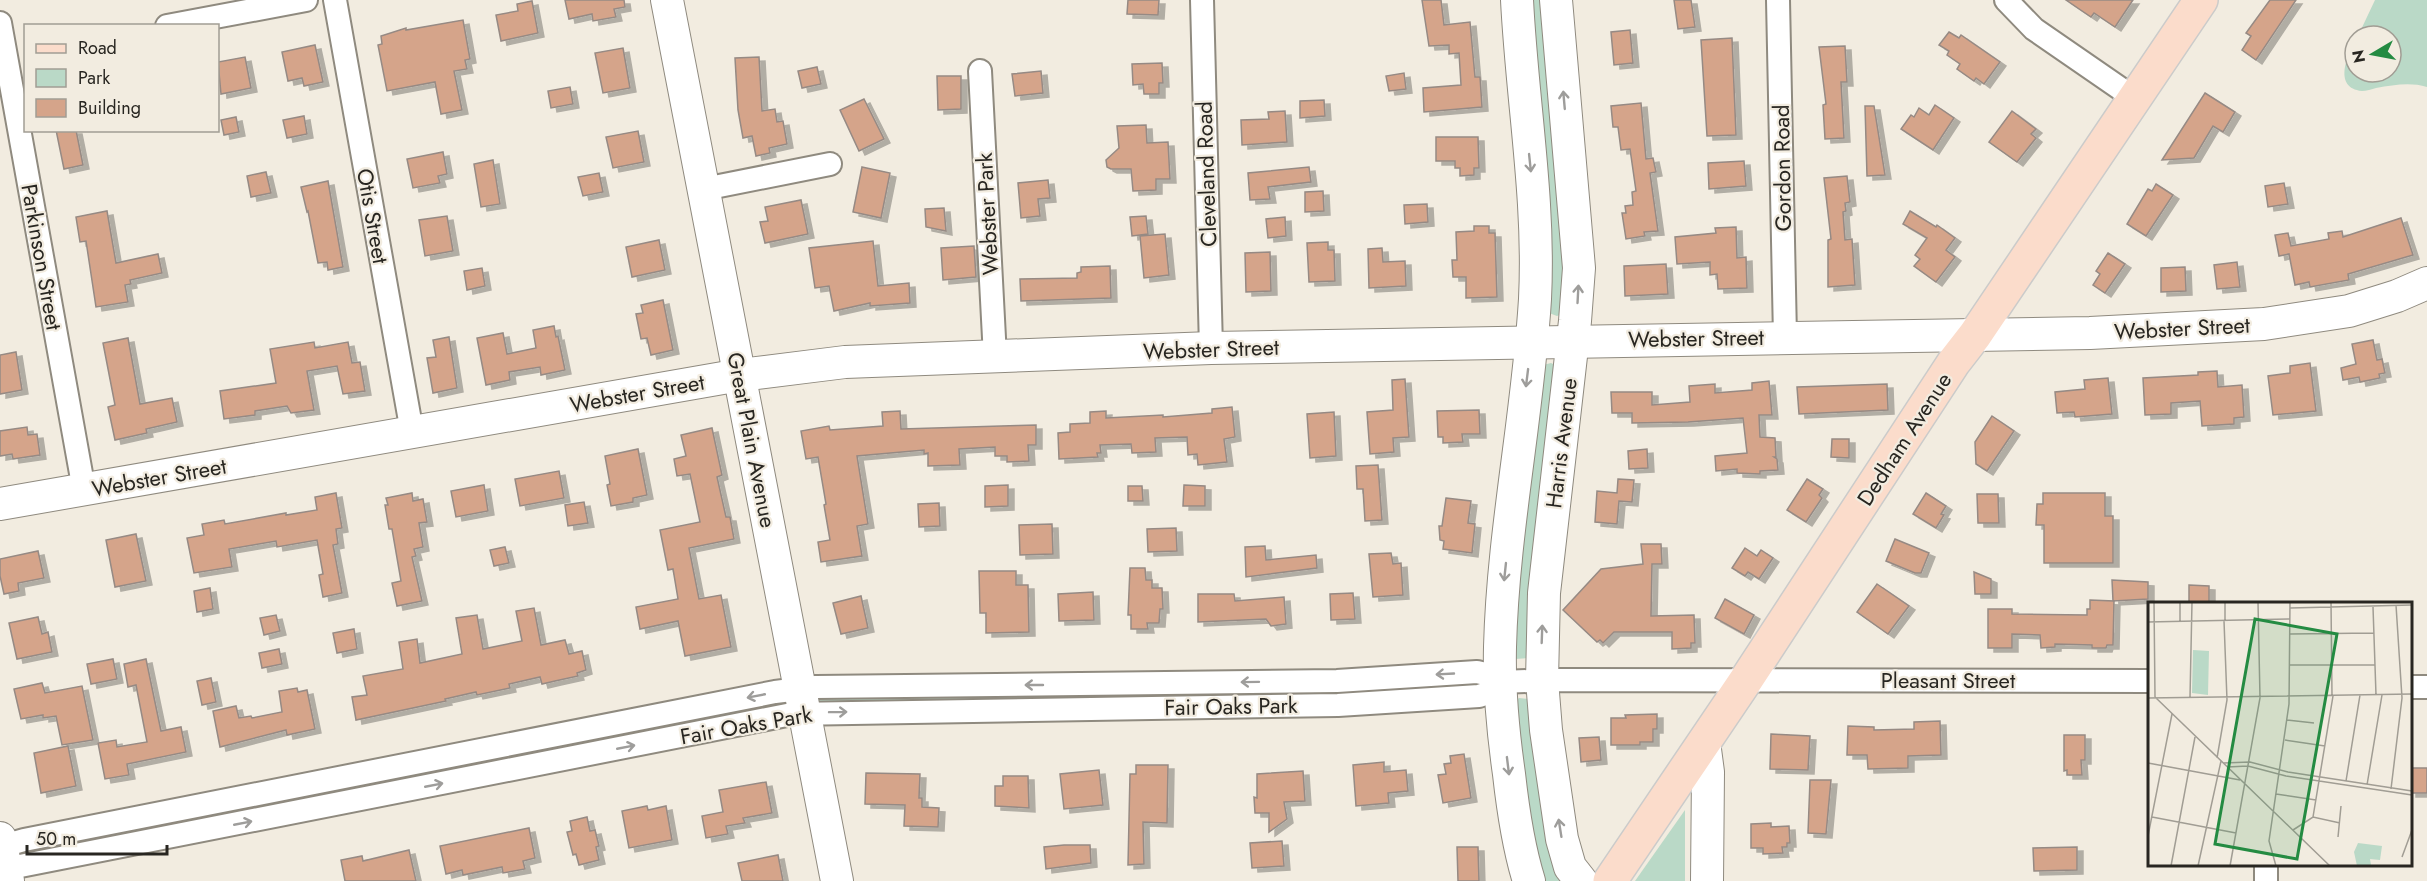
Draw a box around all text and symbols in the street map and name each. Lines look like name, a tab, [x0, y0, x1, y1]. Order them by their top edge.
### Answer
legend	[24, 24, 219, 132]
north arrow	[2343, 24, 2403, 84]
text: Road	[78, 35, 117, 61]
text: N	[2346, 48, 2371, 65]
text: Park	[78, 65, 110, 91]
one-way arrow	[1558, 90, 1569, 110]
text: Building	[78, 95, 141, 121]
street label: Cleveland Road	[1187, 101, 1225, 247]
street label: Gordon Road	[1765, 104, 1799, 232]
street label: Webster Park	[968, 152, 1006, 276]
one-way arrow	[1525, 152, 1536, 172]
street label: Otis Street	[349, 166, 397, 267]
street label: Parkinson Street	[13, 181, 71, 333]
one-way arrow	[1572, 285, 1583, 305]
street label: Webster Street	[2113, 308, 2251, 348]
street label: Webster Street	[1628, 321, 1765, 355]
street label: Webster Street	[1142, 331, 1280, 367]
street label: Great Plain Avenue	[719, 349, 785, 531]
street label: Webster Street	[567, 365, 707, 421]
street label: Dedham Avenue	[1849, 366, 1959, 512]
one-way arrow	[1521, 368, 1532, 388]
street label: Harris Avenue	[1537, 376, 1585, 510]
street label: Webster Street	[89, 449, 229, 505]
one-way arrow	[1499, 561, 1510, 581]
inset map	[2148, 602, 2412, 866]
one-way arrow	[1536, 625, 1548, 645]
street label: Pleasant Street	[1881, 664, 2016, 696]
one-way arrow	[1435, 669, 1455, 680]
one-way arrow	[1241, 676, 1261, 688]
one-way arrow	[1025, 679, 1045, 691]
street label: Fair Oaks Park	[1164, 689, 1298, 723]
one-way arrow	[746, 691, 766, 702]
street label: Fair Oaks Park	[678, 698, 815, 752]
one-way arrow	[828, 706, 848, 718]
one-way arrow	[615, 741, 635, 752]
one-way arrow	[1502, 756, 1513, 776]
one-way arrow	[424, 779, 444, 790]
one-way arrow	[233, 817, 252, 828]
scale bar	[27, 818, 166, 856]
one-way arrow	[1554, 819, 1565, 838]
text: 50 m	[36, 826, 76, 852]

